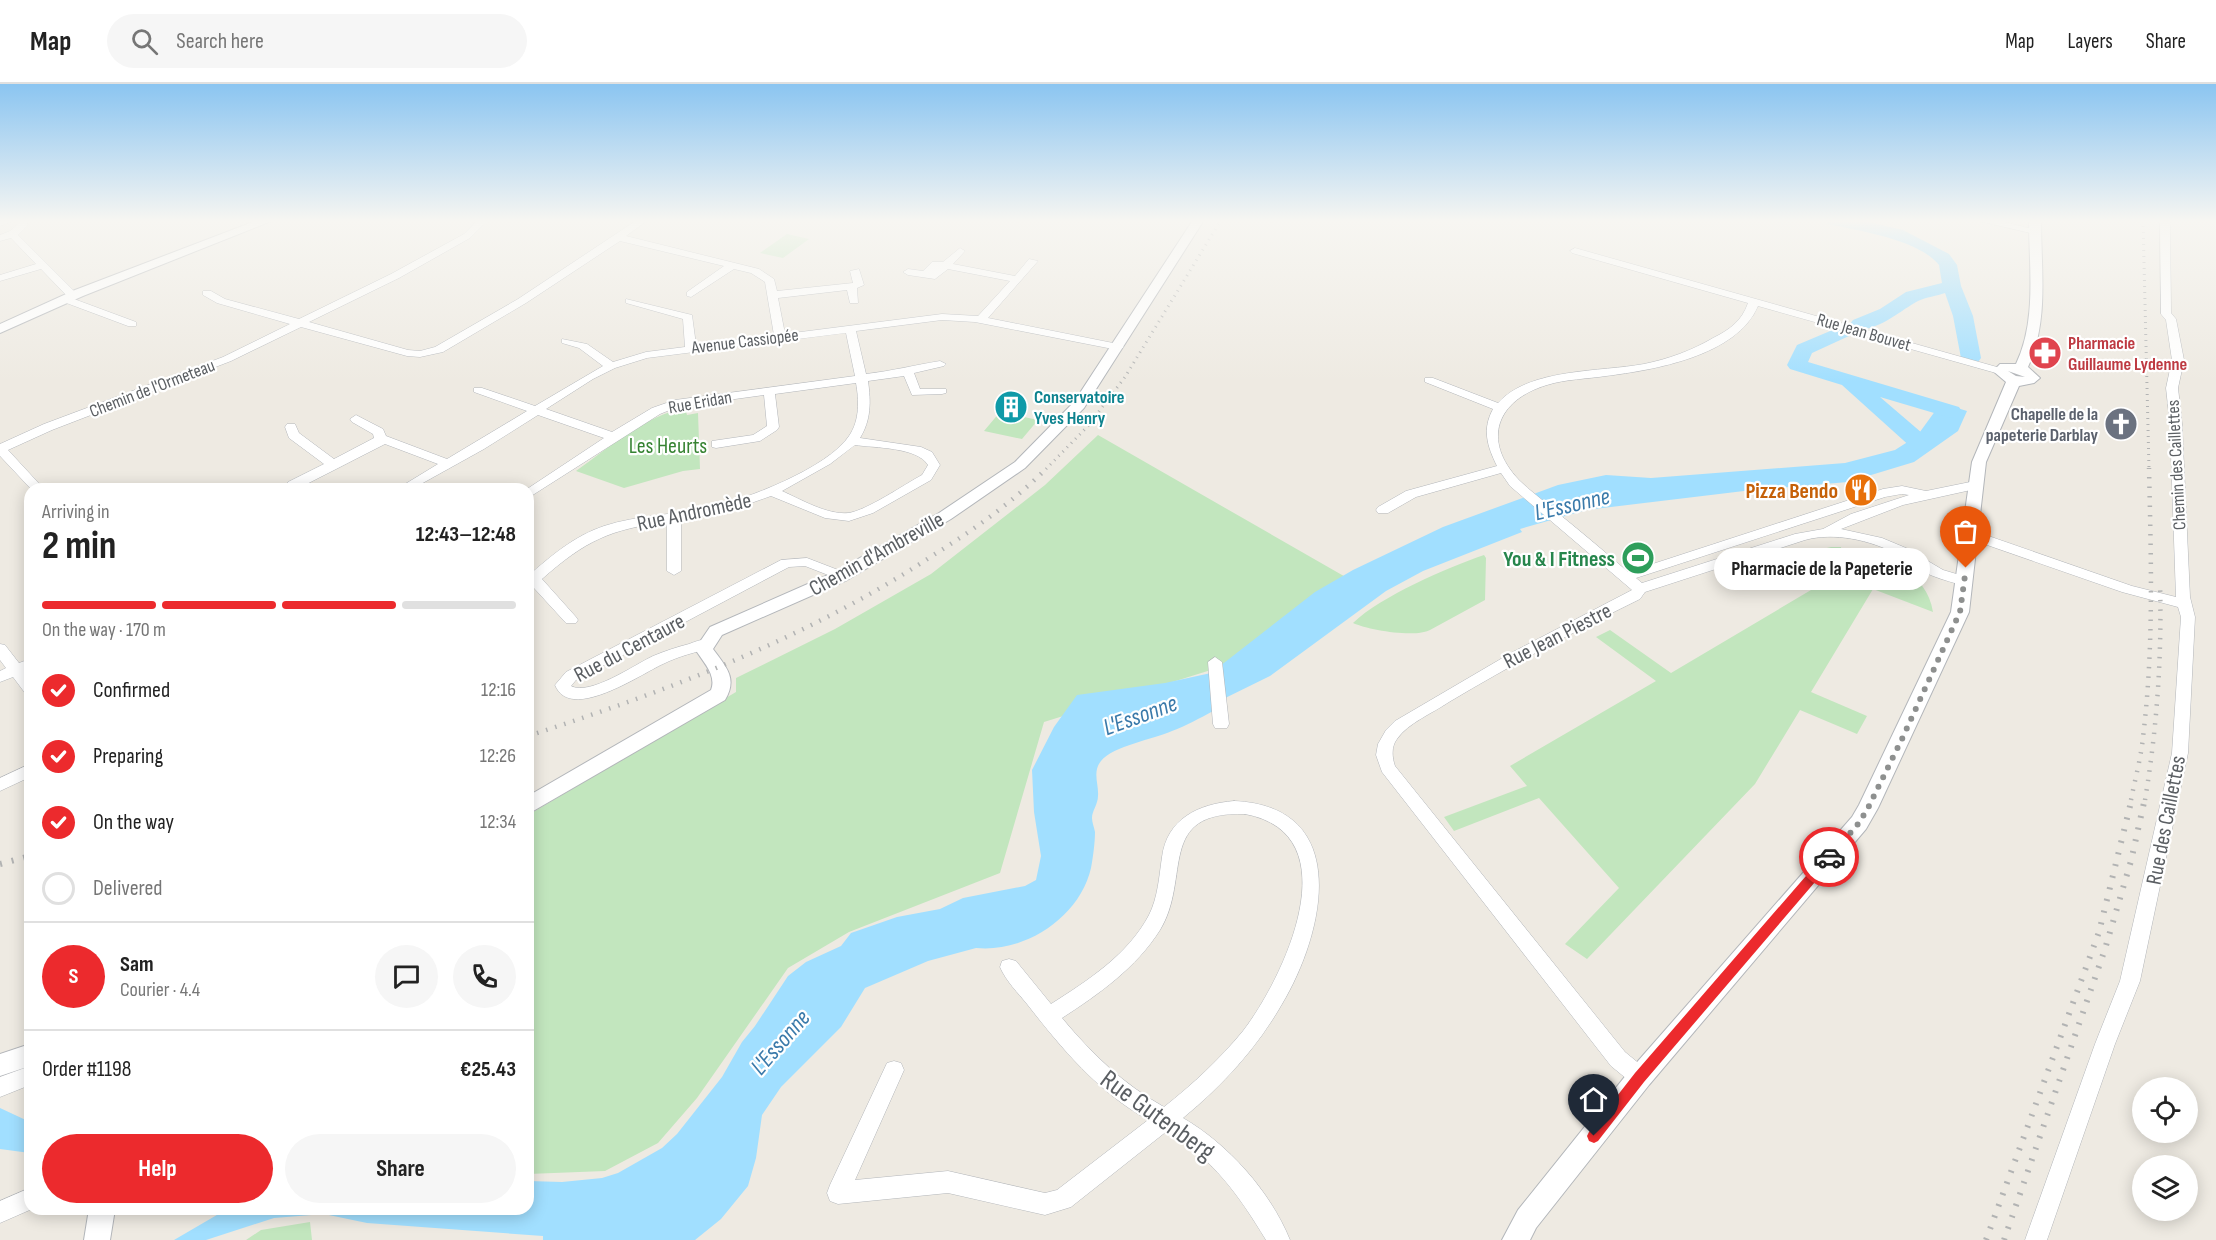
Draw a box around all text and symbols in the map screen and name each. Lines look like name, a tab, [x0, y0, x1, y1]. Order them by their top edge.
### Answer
search box	[107, 14, 527, 68]
text: Map	[30, 25, 71, 58]
icon: search	[128, 25, 161, 58]
text: Search here	[176, 28, 264, 55]
text: Map	[2005, 29, 2034, 54]
text: Layers	[2067, 29, 2113, 54]
text: Share	[2146, 29, 2186, 54]
street label: Rue Jean Bouvet	[1814, 309, 1914, 356]
street label: Avenue Cassiopée	[689, 325, 800, 359]
place label: Pharmacie Guillaume Lydenne	[2068, 333, 2187, 375]
pharmacy icon: Pharmacie Guillaume Lydenne	[2027, 335, 2063, 371]
street label: Chemin de l'Ormeteau	[86, 355, 218, 422]
street label: Rue Eridan	[667, 387, 733, 418]
place label: Conservatoire Yves Henry	[1034, 387, 1124, 429]
building icon: Conservatoire Yves Henry	[993, 389, 1029, 425]
street label: Chemin des Caillettes	[2163, 399, 2190, 531]
place label: Chapelle de la papeterie Darblay	[1986, 404, 2099, 446]
church icon: Chapelle de la papeterie Darblay	[2103, 406, 2139, 442]
park label: Les Heurts	[629, 433, 707, 460]
restaurant icon: Pizza Bendo	[1843, 472, 1879, 508]
place label: Pizza Bendo	[1745, 478, 1838, 505]
water label: L'Essonne	[1532, 482, 1613, 527]
street label: Rue Andromède	[635, 487, 754, 538]
text: Arriving in	[42, 500, 110, 524]
street label: Chemin d'Ambreville	[805, 506, 949, 602]
pin	[1940, 506, 1991, 568]
icon: bag	[1949, 515, 1982, 548]
text: 12:43–12:48	[416, 521, 516, 548]
text: 2 min	[42, 523, 116, 570]
sports icon: You & I Fitness	[1620, 540, 1656, 576]
place label: You & I Fitness	[1503, 546, 1615, 573]
callout: Pharmacie de la Papeterie	[1714, 547, 1930, 589]
text: Pharmacie de la Papeterie	[1731, 557, 1913, 581]
street label: Rue Jean Piestre	[1499, 598, 1616, 675]
street label: Rue du Centaure	[570, 608, 690, 689]
text: On the way · 170 m	[42, 618, 166, 642]
icon: check	[42, 674, 75, 707]
text: Confirmed	[93, 677, 170, 704]
text: 12:16	[481, 678, 516, 702]
water label: L'Essonne	[1099, 689, 1181, 742]
icon: check	[42, 740, 75, 773]
text: Preparing	[93, 743, 163, 770]
text: 12:26	[480, 744, 516, 768]
street label: Rue des Caillettes	[2141, 753, 2192, 887]
icon: check	[42, 806, 75, 839]
text: On the way	[93, 809, 174, 836]
text: 12:34	[480, 810, 516, 834]
courier	[1799, 827, 1859, 887]
icon: car	[1813, 841, 1846, 874]
text: Delivered	[93, 875, 162, 902]
button: chat	[375, 945, 438, 1008]
button: phone	[453, 945, 516, 1008]
text: Sam	[120, 951, 154, 978]
text: S	[69, 963, 78, 990]
text: Courier · 4.4	[120, 978, 200, 1002]
water label: L'Essonne	[744, 1004, 816, 1081]
text: Order #1198	[42, 1056, 131, 1083]
text: €25.43	[460, 1056, 516, 1083]
street label: Rue Gutenberg	[1094, 1063, 1221, 1168]
pin	[1568, 1074, 1619, 1136]
map controls	[2132, 1077, 2198, 1221]
button: locate	[2132, 1077, 2198, 1143]
icon: home	[1577, 1083, 1610, 1116]
button: Help	[42, 1134, 273, 1203]
button: Share	[285, 1134, 516, 1203]
button: layers	[2132, 1155, 2198, 1221]

